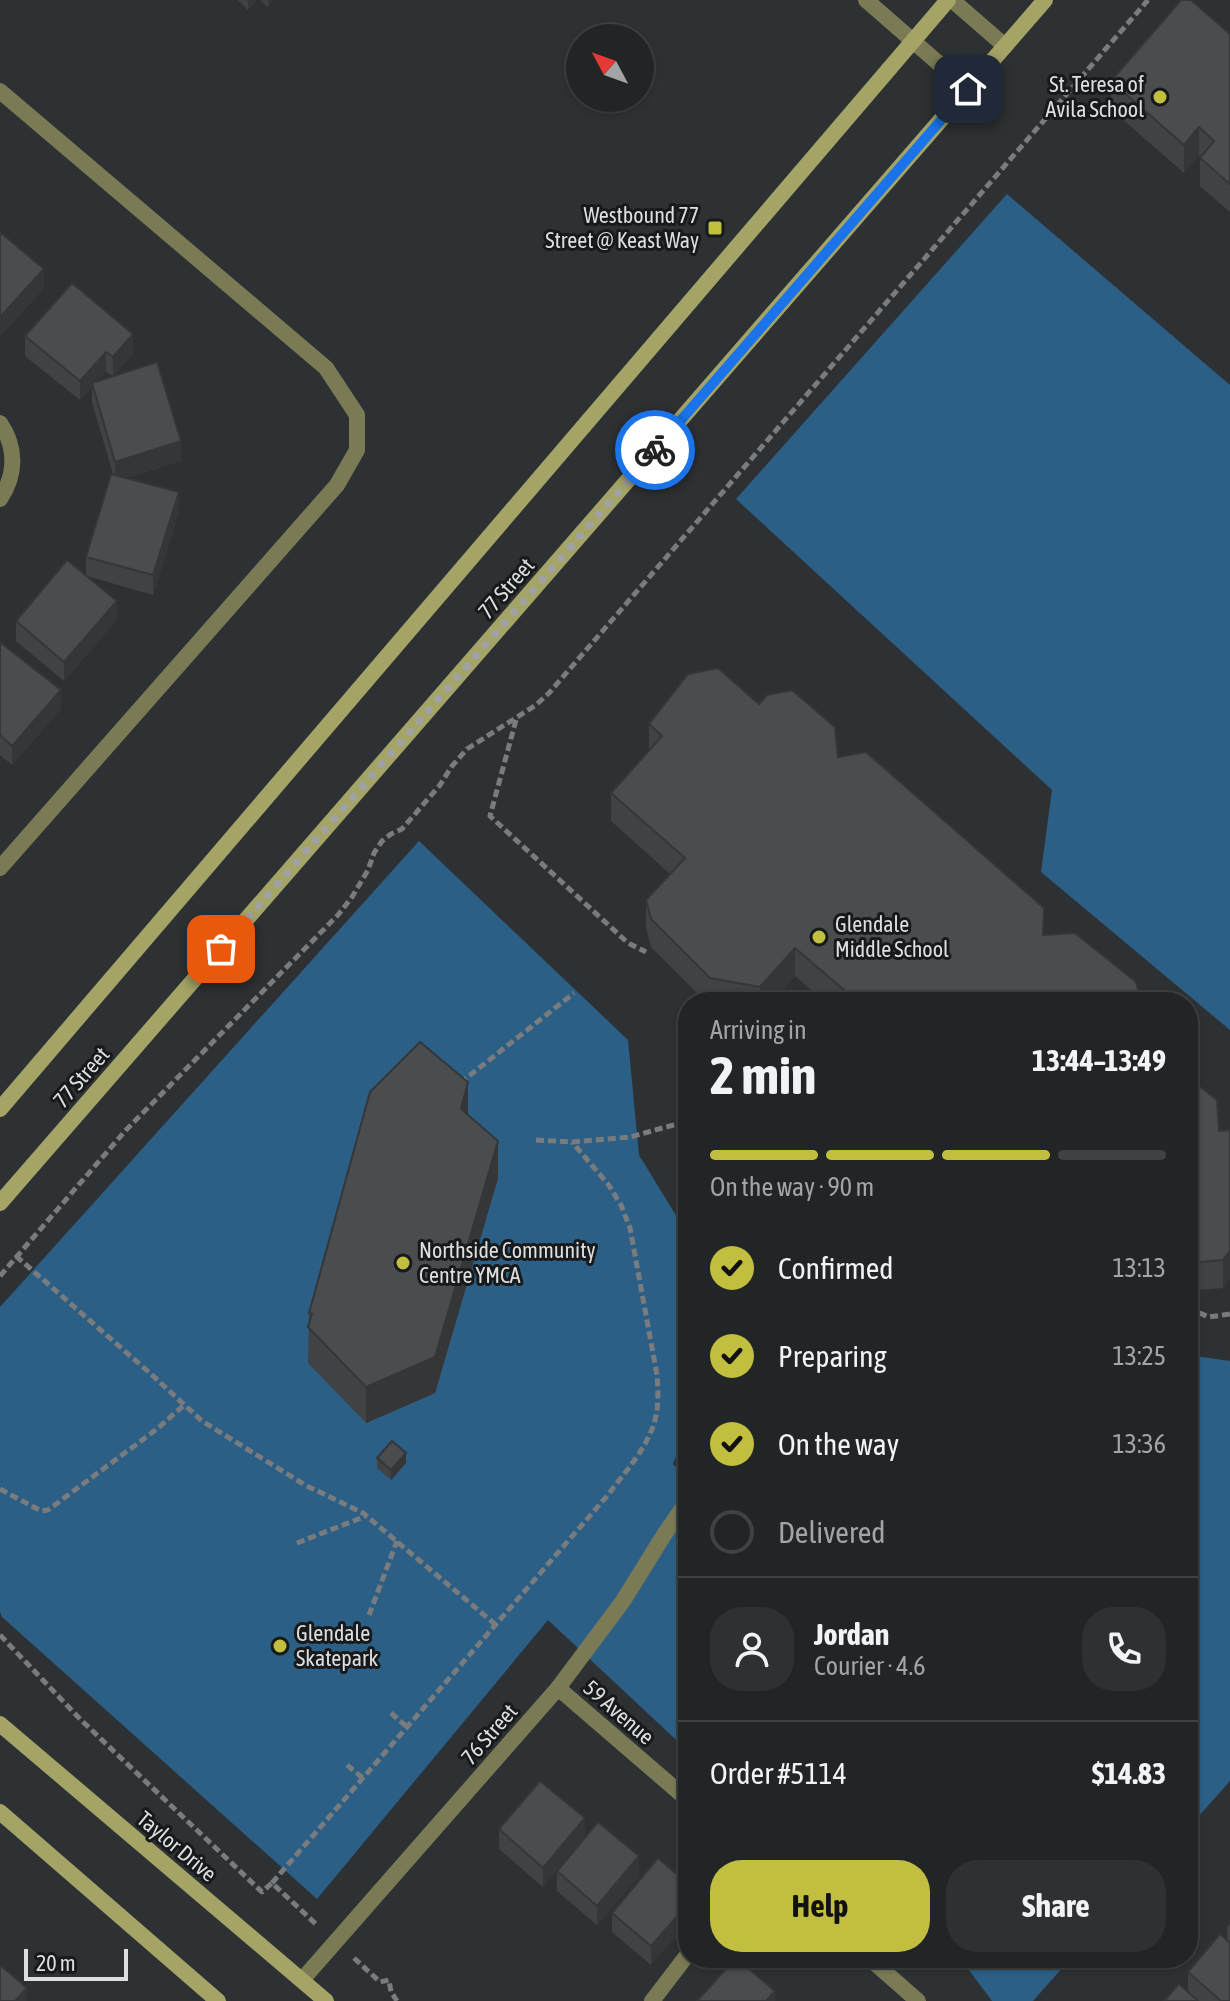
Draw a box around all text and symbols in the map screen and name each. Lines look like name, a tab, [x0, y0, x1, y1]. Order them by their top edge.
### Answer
north arrow	[566, 24, 654, 112]
map controls	[566, 24, 654, 112]
pin	[934, 55, 1002, 123]
icon: home	[946, 67, 990, 111]
place label: St. Teresa of Avila School	[1045, 71, 1144, 122]
marker: St. Teresa of Avila School	[1151, 88, 1169, 106]
place label: Westbound 77 Street @ Keast Way	[545, 202, 699, 253]
marker: Westbound 77 Street @ Keast Way	[706, 219, 724, 237]
courier	[615, 410, 695, 490]
icon: bike	[633, 428, 677, 472]
street label: 77 Street	[473, 552, 539, 624]
place label: Glendale Middle School	[835, 911, 949, 962]
pin	[187, 915, 255, 983]
icon: bag	[199, 927, 243, 971]
marker: Glendale Middle School	[810, 928, 828, 946]
text: Arriving in	[710, 1015, 807, 1045]
street label: 77 Street	[48, 1041, 114, 1113]
text: 13:44–13:49	[1032, 1043, 1166, 1077]
text: 2 min	[710, 1045, 816, 1105]
text: On the way · 90 m	[710, 1172, 874, 1202]
place label: Northside Community Centre YMCA	[419, 1237, 596, 1288]
icon: check	[710, 1246, 754, 1290]
text: Confirmed	[778, 1251, 893, 1285]
text: 13:13	[1112, 1253, 1166, 1283]
marker: Northside Community Centre YMCA	[394, 1254, 412, 1272]
icon: check	[710, 1334, 754, 1378]
text: Preparing	[778, 1339, 887, 1373]
text: 13:25	[1112, 1341, 1166, 1371]
icon: check	[710, 1422, 754, 1466]
text: On the way	[778, 1427, 899, 1461]
text: 13:36	[1112, 1429, 1166, 1459]
text: Delivered	[778, 1515, 886, 1549]
button: person	[710, 1607, 794, 1691]
button: phone	[1082, 1607, 1166, 1691]
text: Jordan	[814, 1617, 889, 1651]
place label: Glendale Skatepark	[296, 1620, 378, 1671]
marker: Glendale Skatepark	[271, 1637, 289, 1655]
text: Courier · 4.6	[814, 1651, 925, 1681]
street label: 59 Avenue	[579, 1674, 659, 1750]
street label: 76 Street	[456, 1698, 522, 1770]
text: Order #5114	[710, 1756, 847, 1790]
text: $14.83	[1092, 1756, 1166, 1790]
street label: Taylor Drive	[132, 1805, 222, 1887]
button: Help	[710, 1860, 930, 1952]
button: Share	[946, 1860, 1166, 1952]
scale bar	[24, 1945, 128, 1981]
text: 20 m	[36, 1950, 76, 1976]

